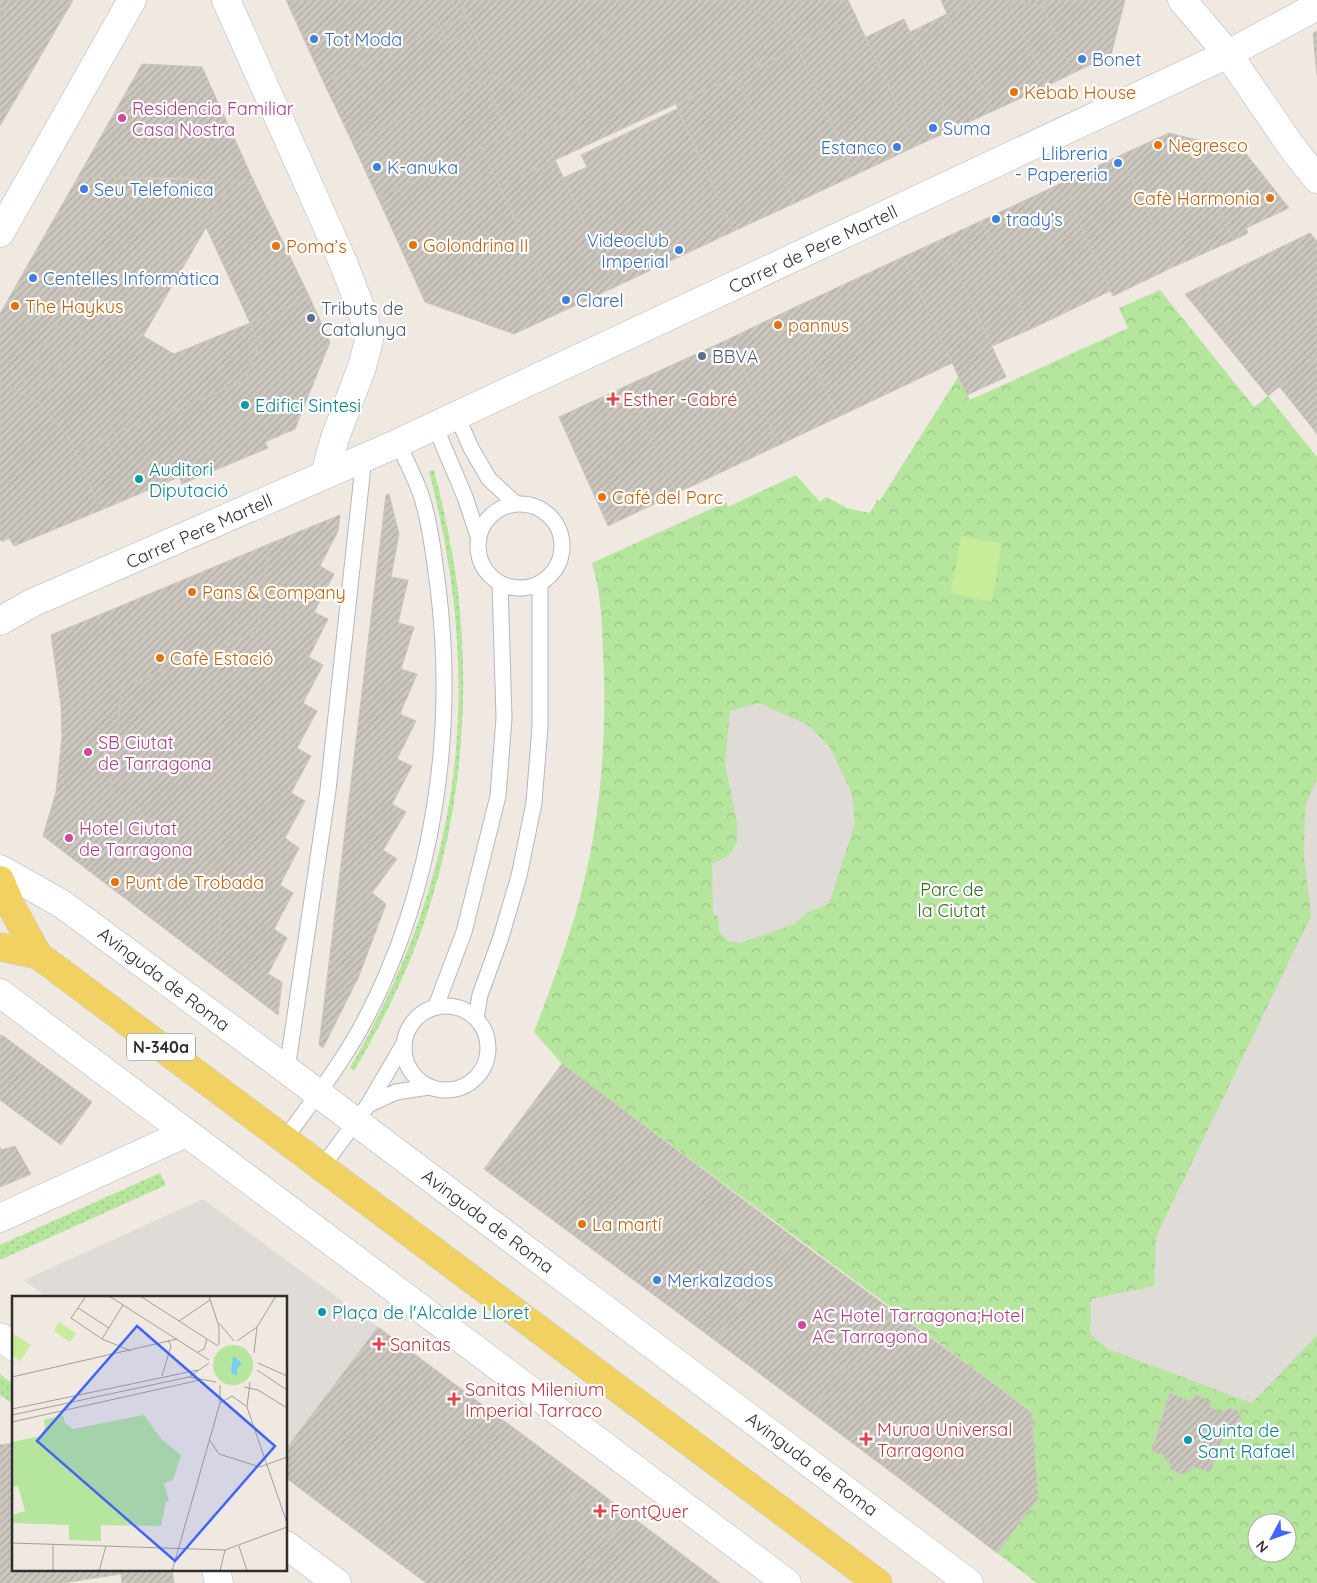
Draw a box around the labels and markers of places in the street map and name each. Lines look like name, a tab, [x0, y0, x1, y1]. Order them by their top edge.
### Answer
place label: Tot Moda	[324, 28, 402, 51]
marker: Tot Moda	[308, 33, 320, 45]
place label: Bonet	[1092, 48, 1141, 71]
marker: Bonet	[1076, 53, 1088, 65]
place label: Kebab House	[1024, 81, 1136, 104]
marker: Kebab House	[1008, 86, 1020, 98]
place label: Residencia Familiar Casa Nostra	[132, 97, 294, 141]
marker: Residencia Familiar Casa Nostra	[116, 112, 128, 124]
place label: Suma	[943, 117, 991, 140]
marker: Suma	[927, 122, 939, 134]
place label: Negresco	[1168, 134, 1248, 157]
place label: Estanco	[821, 136, 887, 159]
marker: Negresco	[1152, 139, 1164, 151]
marker: Estanco	[891, 141, 903, 153]
place label: Llibreria - Papereria	[1015, 142, 1108, 186]
place label: K-anuka	[387, 156, 458, 179]
marker: Llibreria - Papereria	[1112, 157, 1124, 169]
marker: K-anuka	[371, 161, 383, 173]
place label: Seu Telefonica	[94, 178, 214, 201]
marker: Seu Telefonica	[78, 183, 90, 195]
place label: Cafè Harmonia	[1133, 187, 1260, 210]
marker: Cafè Harmonia	[1264, 192, 1276, 204]
place label: trady’s	[1006, 208, 1063, 231]
marker: trady’s	[990, 213, 1002, 225]
place label: Videoclub Imperial	[587, 229, 669, 273]
place label: Golondrina II	[423, 234, 529, 257]
place label: Poma’s	[286, 235, 347, 258]
marker: Golondrina II	[407, 239, 419, 251]
marker: Poma’s	[270, 240, 282, 252]
marker: Videoclub Imperial	[673, 244, 685, 256]
place label: Centelles Informàtica	[43, 267, 219, 290]
marker: Centelles Informàtica	[27, 272, 39, 284]
place label: Clarel	[576, 289, 624, 312]
marker: Clarel	[560, 294, 572, 306]
place label: The Haykus	[25, 295, 124, 318]
place label: Tributs de Catalunya	[321, 297, 406, 341]
marker: The Haykus	[9, 300, 21, 312]
marker: Tributs de Catalunya	[305, 312, 317, 324]
place label: pannus	[788, 314, 849, 337]
marker: pannus	[772, 319, 784, 331]
place label: BBVA	[712, 345, 759, 368]
marker: BBVA	[696, 350, 708, 362]
place label: Esther -Cabré	[623, 388, 737, 411]
marker: Esther -Cabré	[607, 393, 619, 405]
place label: Edifici Sintesi	[255, 394, 361, 417]
marker: Edifici Sintesi	[239, 399, 251, 411]
place label: Auditori Diputació	[149, 458, 228, 502]
marker: Auditori Diputació	[133, 473, 145, 485]
place label: Café del Parc	[612, 486, 723, 509]
marker: Café del Parc	[596, 491, 608, 503]
place label: Pans & Company	[202, 581, 346, 604]
marker: Pans & Company	[186, 586, 198, 598]
place label: Cafè Estació	[170, 647, 273, 670]
marker: Cafè Estació	[154, 652, 166, 664]
place label: SB Ciutat de Tarragona	[98, 731, 212, 775]
marker: SB Ciutat de Tarragona	[82, 746, 94, 758]
place label: Hotel Ciutat de Tarragona	[79, 817, 193, 861]
marker: Hotel Ciutat de Tarragona	[63, 832, 75, 844]
place label: Punt de Trobada	[125, 871, 264, 894]
marker: Punt de Trobada	[109, 876, 121, 888]
place label: La martí	[592, 1213, 662, 1236]
marker: La martí	[576, 1218, 588, 1230]
place label: Merkalzados	[667, 1269, 773, 1292]
marker: Merkalzados	[651, 1274, 663, 1286]
place label: Plaça de l'Alcalde Lloret	[332, 1301, 530, 1324]
place label: AC Hotel Tarragona;Hotel AC Tarragona	[812, 1304, 1025, 1348]
marker: Plaça de l'Alcalde Lloret	[316, 1306, 328, 1318]
marker: AC Hotel Tarragona;Hotel AC Tarragona	[796, 1319, 808, 1331]
place label: Sanitas	[390, 1333, 451, 1356]
marker: Sanitas	[372, 1337, 386, 1351]
place label: Sanitas Milenium Imperial Tarraco	[465, 1378, 604, 1422]
marker: Sanitas Milenium Imperial Tarraco	[447, 1392, 461, 1406]
place label: Murua Universal Tarragona	[877, 1418, 1012, 1462]
place label: Quinta de Sant Rafael	[1198, 1419, 1295, 1463]
marker: Murua Universal Tarragona	[859, 1432, 873, 1446]
marker: Quinta de Sant Rafael	[1182, 1434, 1194, 1446]
place label: FontQuer	[610, 1500, 689, 1523]
marker: FontQuer	[594, 1505, 606, 1517]

